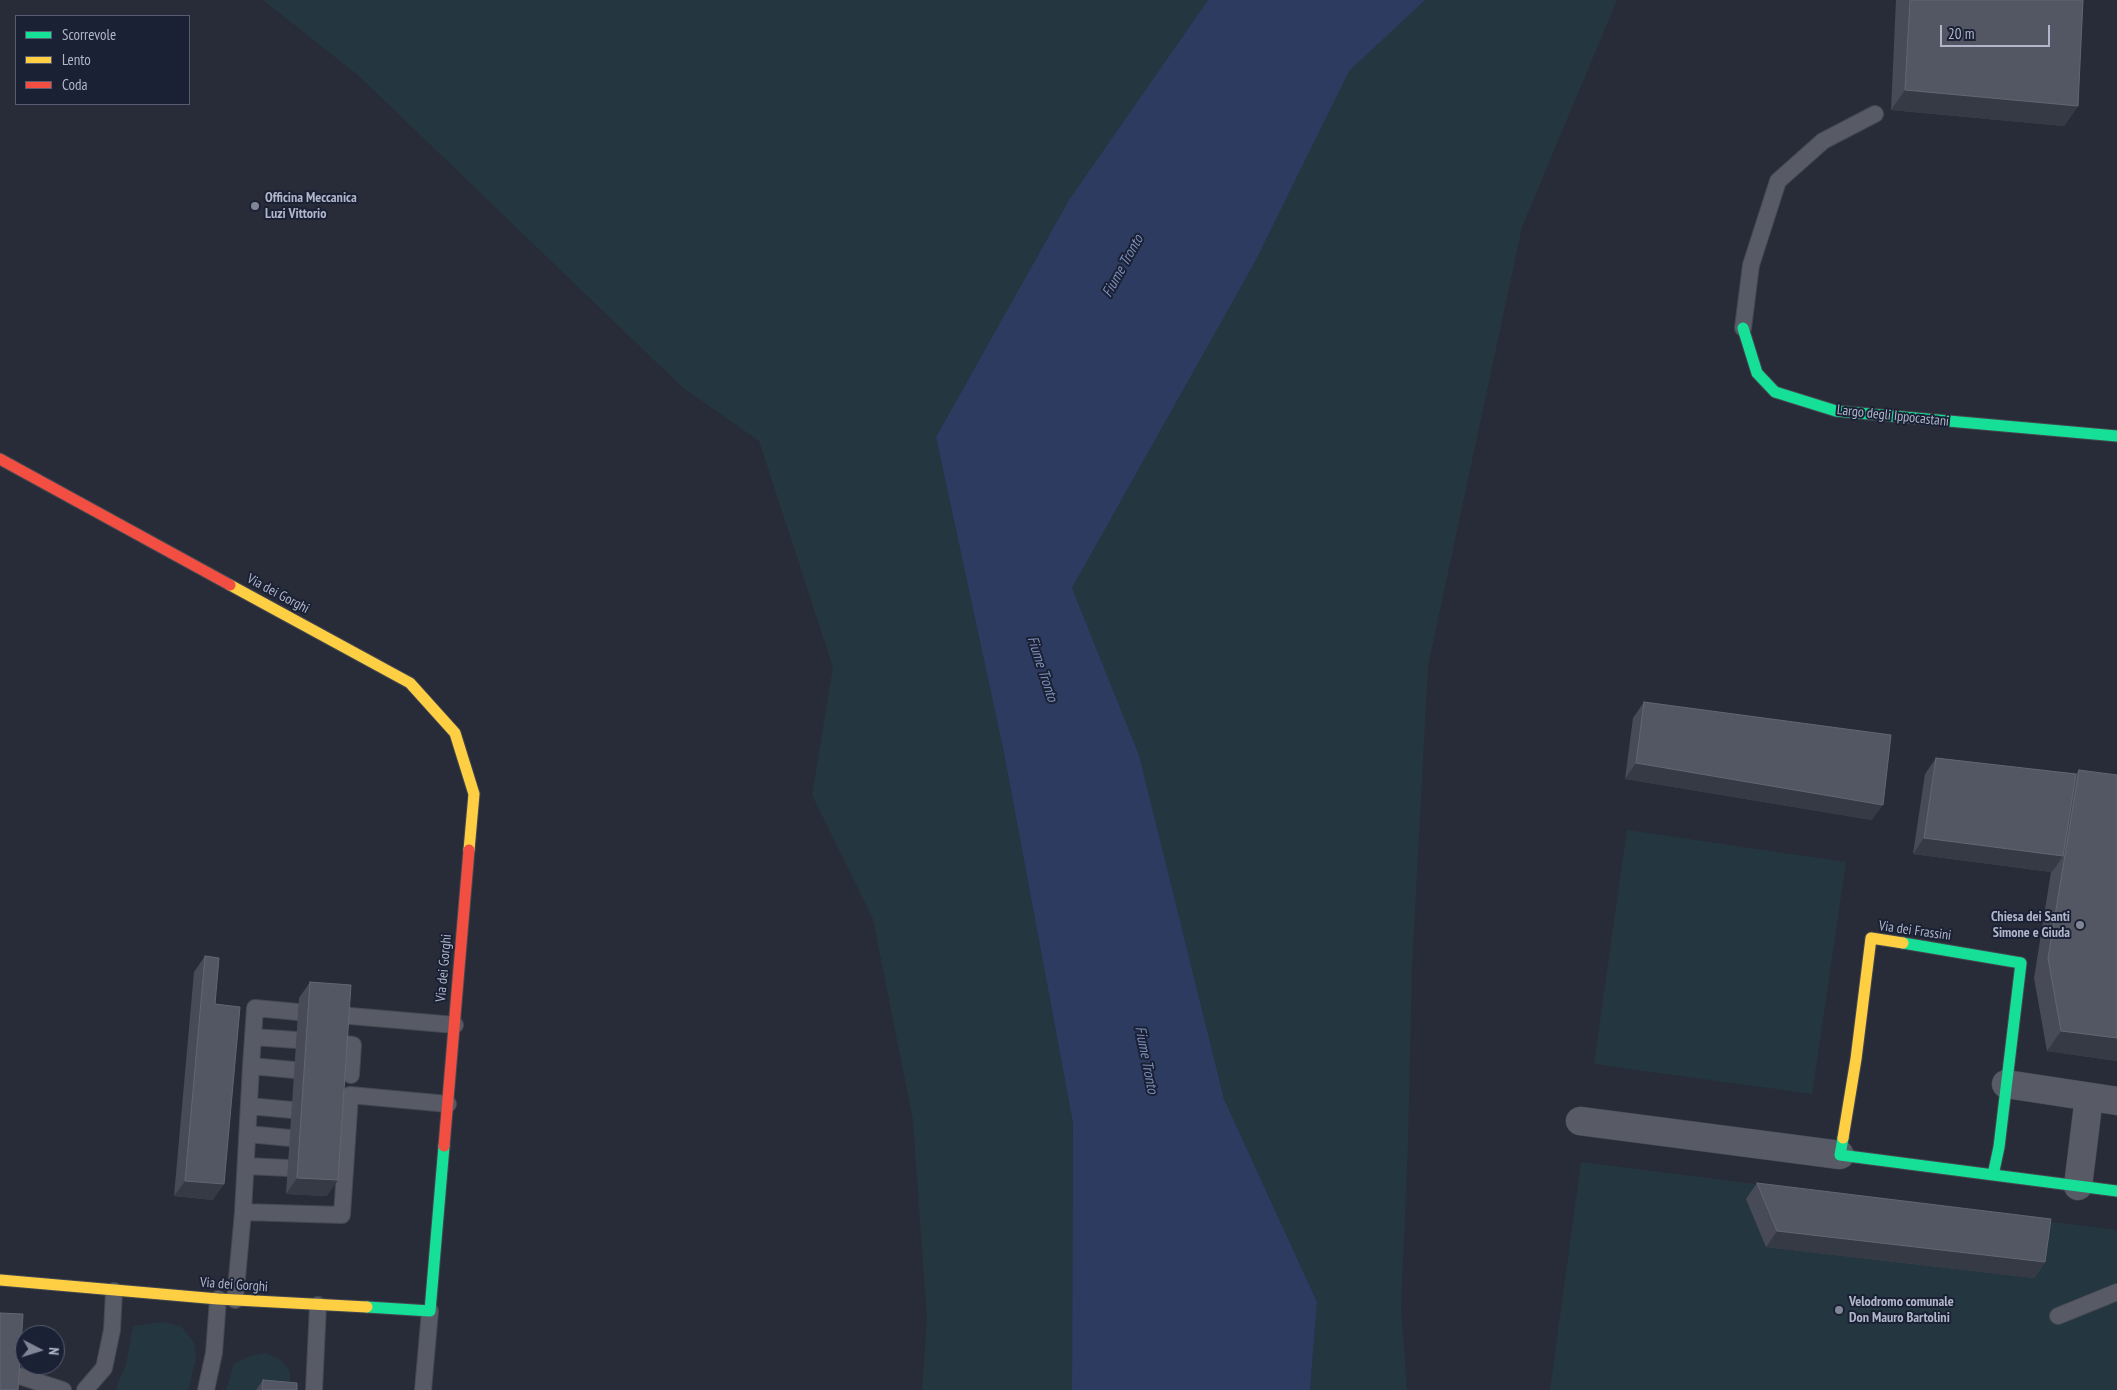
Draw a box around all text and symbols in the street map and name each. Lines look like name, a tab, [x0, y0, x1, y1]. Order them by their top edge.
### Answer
legend	[15, 15, 190, 105]
scale bar	[1942, 15, 2052, 47]
text: 20 m	[1948, 24, 1974, 43]
text: Scorrevole	[62, 25, 116, 44]
text: Lento	[62, 50, 91, 69]
text: Coda	[62, 75, 87, 94]
place label: Officina Meccanica Luzi Vittorio	[265, 190, 357, 222]
marker: Officina Meccanica Luzi Vittorio	[249, 200, 261, 212]
water label: Fiume Tronto	[1099, 232, 1147, 300]
street label: Largo degli Ippocastani	[1836, 402, 1950, 430]
street label: Via dei Gorghi	[244, 571, 312, 617]
water label: Fiume Tronto	[1023, 634, 1061, 704]
place label: Chiesa dei Santi Simone e Giuda	[1991, 909, 2070, 942]
street label: Via dei Frassini	[1878, 918, 1952, 944]
marker: Chiesa dei Santi Simone e Giuda	[2074, 919, 2086, 931]
street label: Via dei Gorghi	[433, 933, 455, 1003]
water label: Fiume Tronto	[1131, 1025, 1161, 1095]
street label: Via dei Gorghi	[200, 1274, 268, 1296]
place label: Velodromo comunale Don Mauro Bartolini	[1849, 1294, 1954, 1326]
marker: Velodromo comunale Don Mauro Bartolini	[1833, 1304, 1845, 1316]
north arrow	[15, 1325, 65, 1375]
text: N	[45, 1347, 63, 1356]

